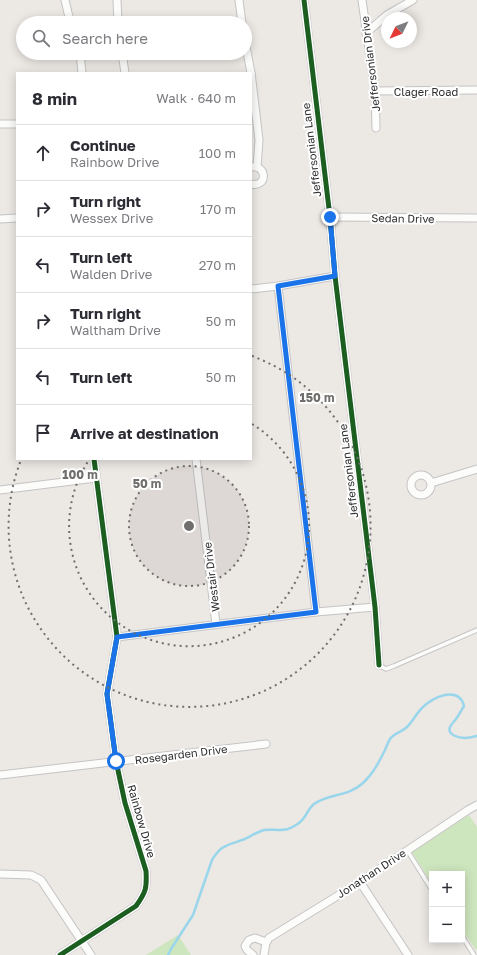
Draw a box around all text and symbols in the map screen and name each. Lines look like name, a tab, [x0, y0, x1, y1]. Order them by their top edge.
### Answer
north arrow	[381, 12, 417, 48]
street label: Jeffersonian Drive	[358, 15, 382, 113]
search box	[16, 16, 252, 60]
icon: search	[30, 27, 52, 49]
text: Search here	[62, 29, 148, 47]
street label: Clager Road	[394, 85, 458, 98]
text: 8 min	[32, 88, 77, 109]
text: Walk · 640 m	[156, 90, 236, 106]
street label: Jeffersonian Lane	[299, 102, 323, 198]
text: Continue	[70, 136, 136, 154]
icon: ahead	[32, 142, 54, 164]
text: 100 m	[199, 145, 236, 161]
text: Rainbow Drive	[70, 154, 159, 170]
text: Turn right	[70, 192, 141, 210]
icon: right	[32, 198, 54, 220]
text: 170 m	[200, 201, 236, 217]
route end	[321, 208, 339, 226]
text: Wessex Drive	[70, 210, 153, 226]
street label: Sedan Drive	[371, 211, 435, 225]
text: Turn left	[70, 248, 132, 266]
icon: left	[32, 254, 54, 276]
text: 270 m	[199, 257, 236, 273]
text: Walden Drive	[70, 266, 152, 282]
text: Turn right	[70, 304, 141, 322]
icon: right	[32, 310, 54, 332]
text: 50 m	[206, 313, 236, 329]
text: Waltham Drive	[70, 322, 161, 338]
icon: left	[32, 366, 54, 388]
text: Turn left	[70, 368, 132, 386]
text: 50 m	[206, 369, 236, 385]
text: 150 m	[300, 390, 334, 405]
icon: arrive	[32, 422, 54, 444]
street label: Jeffersonian Lane	[336, 423, 360, 519]
text: Arrive at destination	[70, 424, 219, 442]
text: 100 m	[62, 467, 98, 482]
text: 50 m	[133, 476, 161, 491]
centre of rings	[182, 519, 196, 533]
street label: Westair Drive	[200, 541, 222, 613]
street label: Rosegarden Drive	[134, 742, 228, 766]
route start	[107, 752, 125, 770]
street label: Rainbow Drive	[125, 783, 159, 859]
street label: Jonathan Drive	[334, 846, 408, 900]
map controls	[429, 871, 465, 943]
button: +	[429, 871, 465, 907]
button: −	[429, 907, 465, 943]

